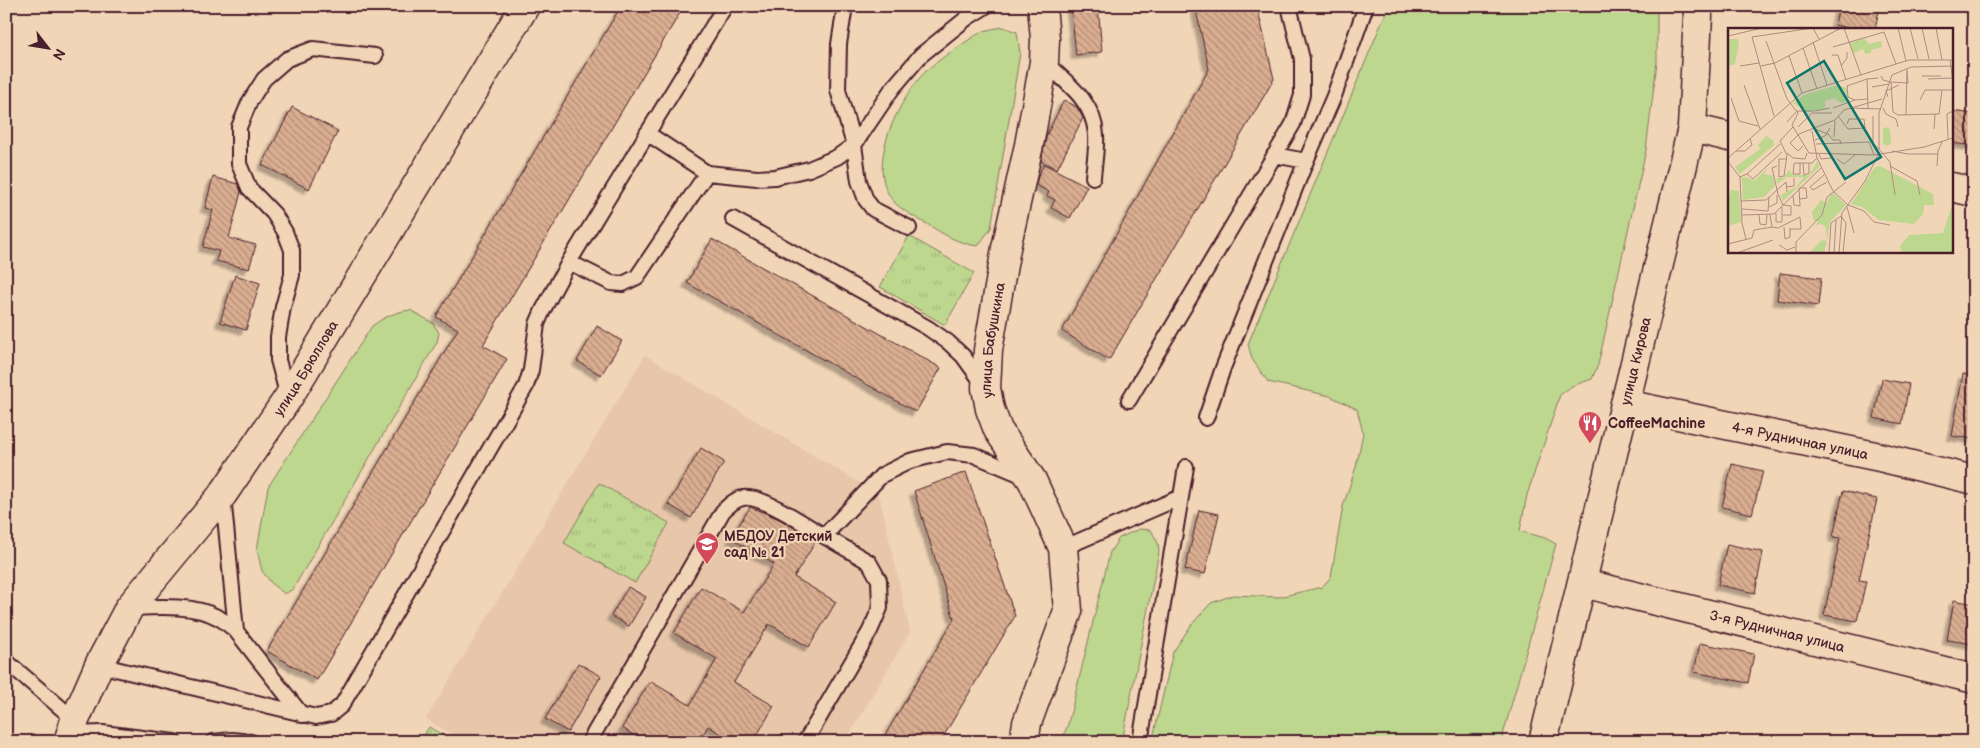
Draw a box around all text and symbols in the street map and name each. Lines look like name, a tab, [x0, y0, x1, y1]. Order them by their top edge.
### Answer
north arrow	[22, 22, 72, 72]
inset map	[1728, 28, 1952, 252]
text: N	[49, 46, 69, 63]
street label: улица Бабушкина	[978, 280, 1009, 400]
street label: улица Кирова	[1617, 315, 1655, 407]
street label: улица Брюллова	[270, 317, 342, 419]
restaurant icon: CoffeeMachine	[1577, 410, 1603, 444]
place label: CoffeeMachine	[1608, 415, 1705, 432]
street label: 4-я Рудничная улица	[1731, 419, 1870, 464]
place label: МБДОУ Детский сад № 21	[724, 528, 832, 561]
school or university icon: МБДОУ Детский сад № 21	[694, 531, 720, 565]
street label: 3-я Рудничная улица	[1708, 607, 1847, 656]

